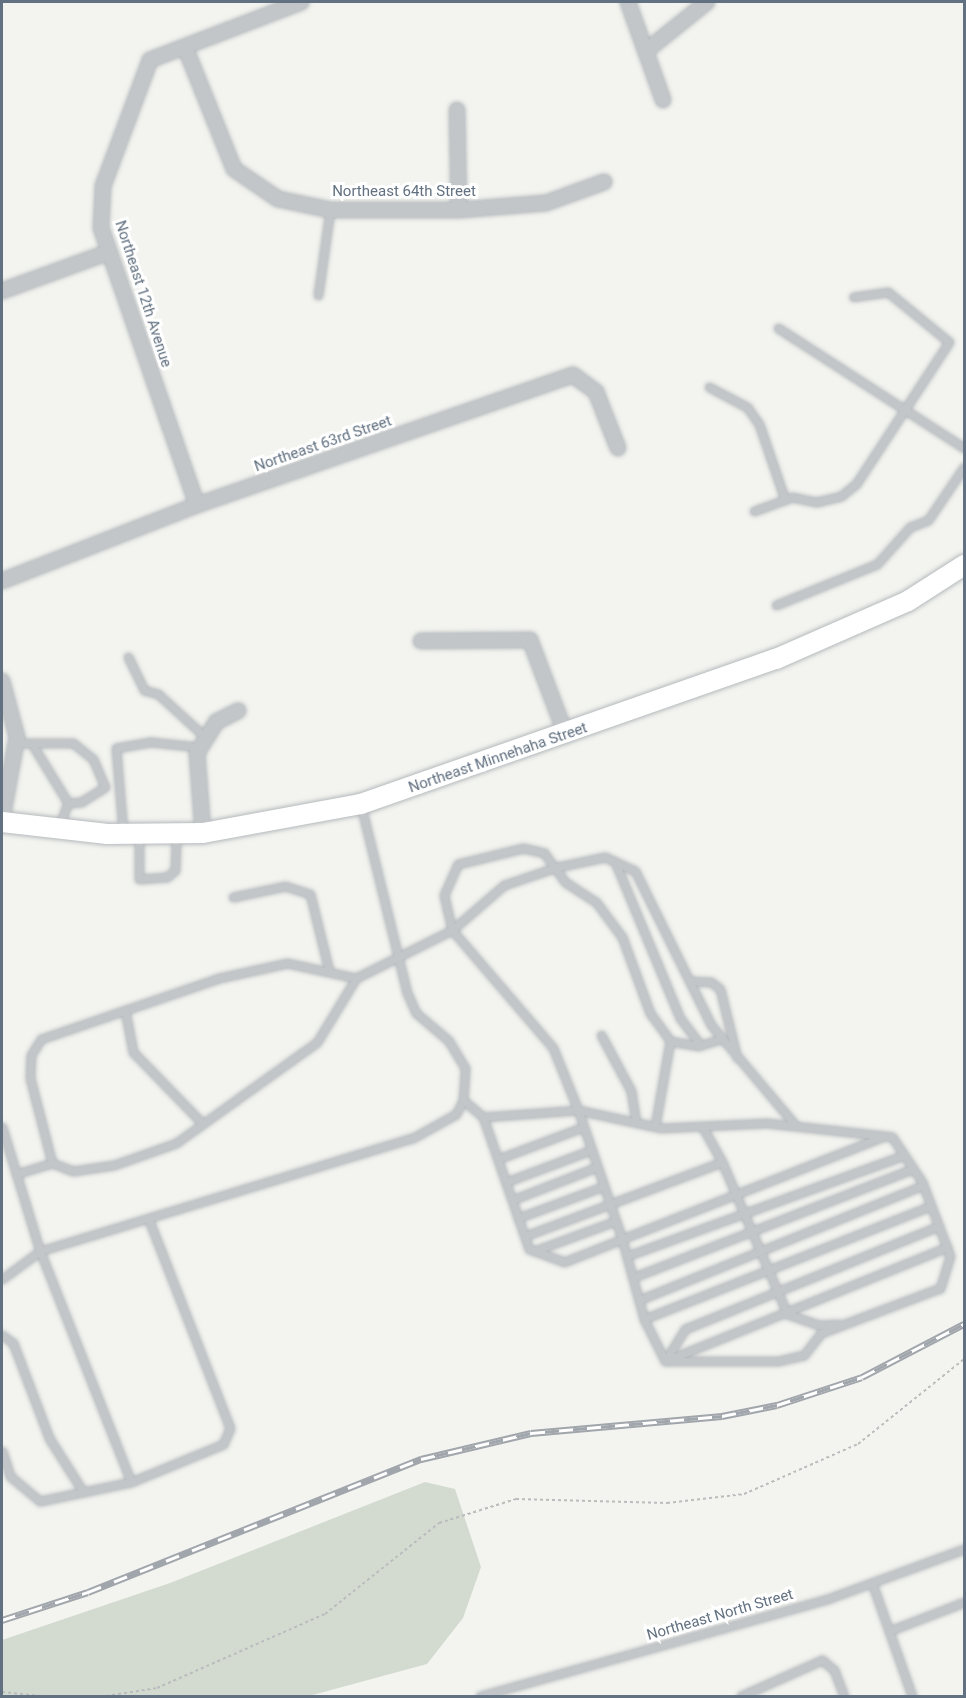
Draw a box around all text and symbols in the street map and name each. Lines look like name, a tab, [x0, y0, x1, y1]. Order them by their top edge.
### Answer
street label: Northeast 64th Street	[332, 183, 476, 201]
street label: Northeast 12th Avenue	[111, 218, 175, 370]
street label: Northeast 63rd Street	[252, 412, 394, 476]
street label: Northeast Minnehaha Street	[406, 719, 590, 797]
street label: Northeast North Street	[645, 1585, 795, 1645]

